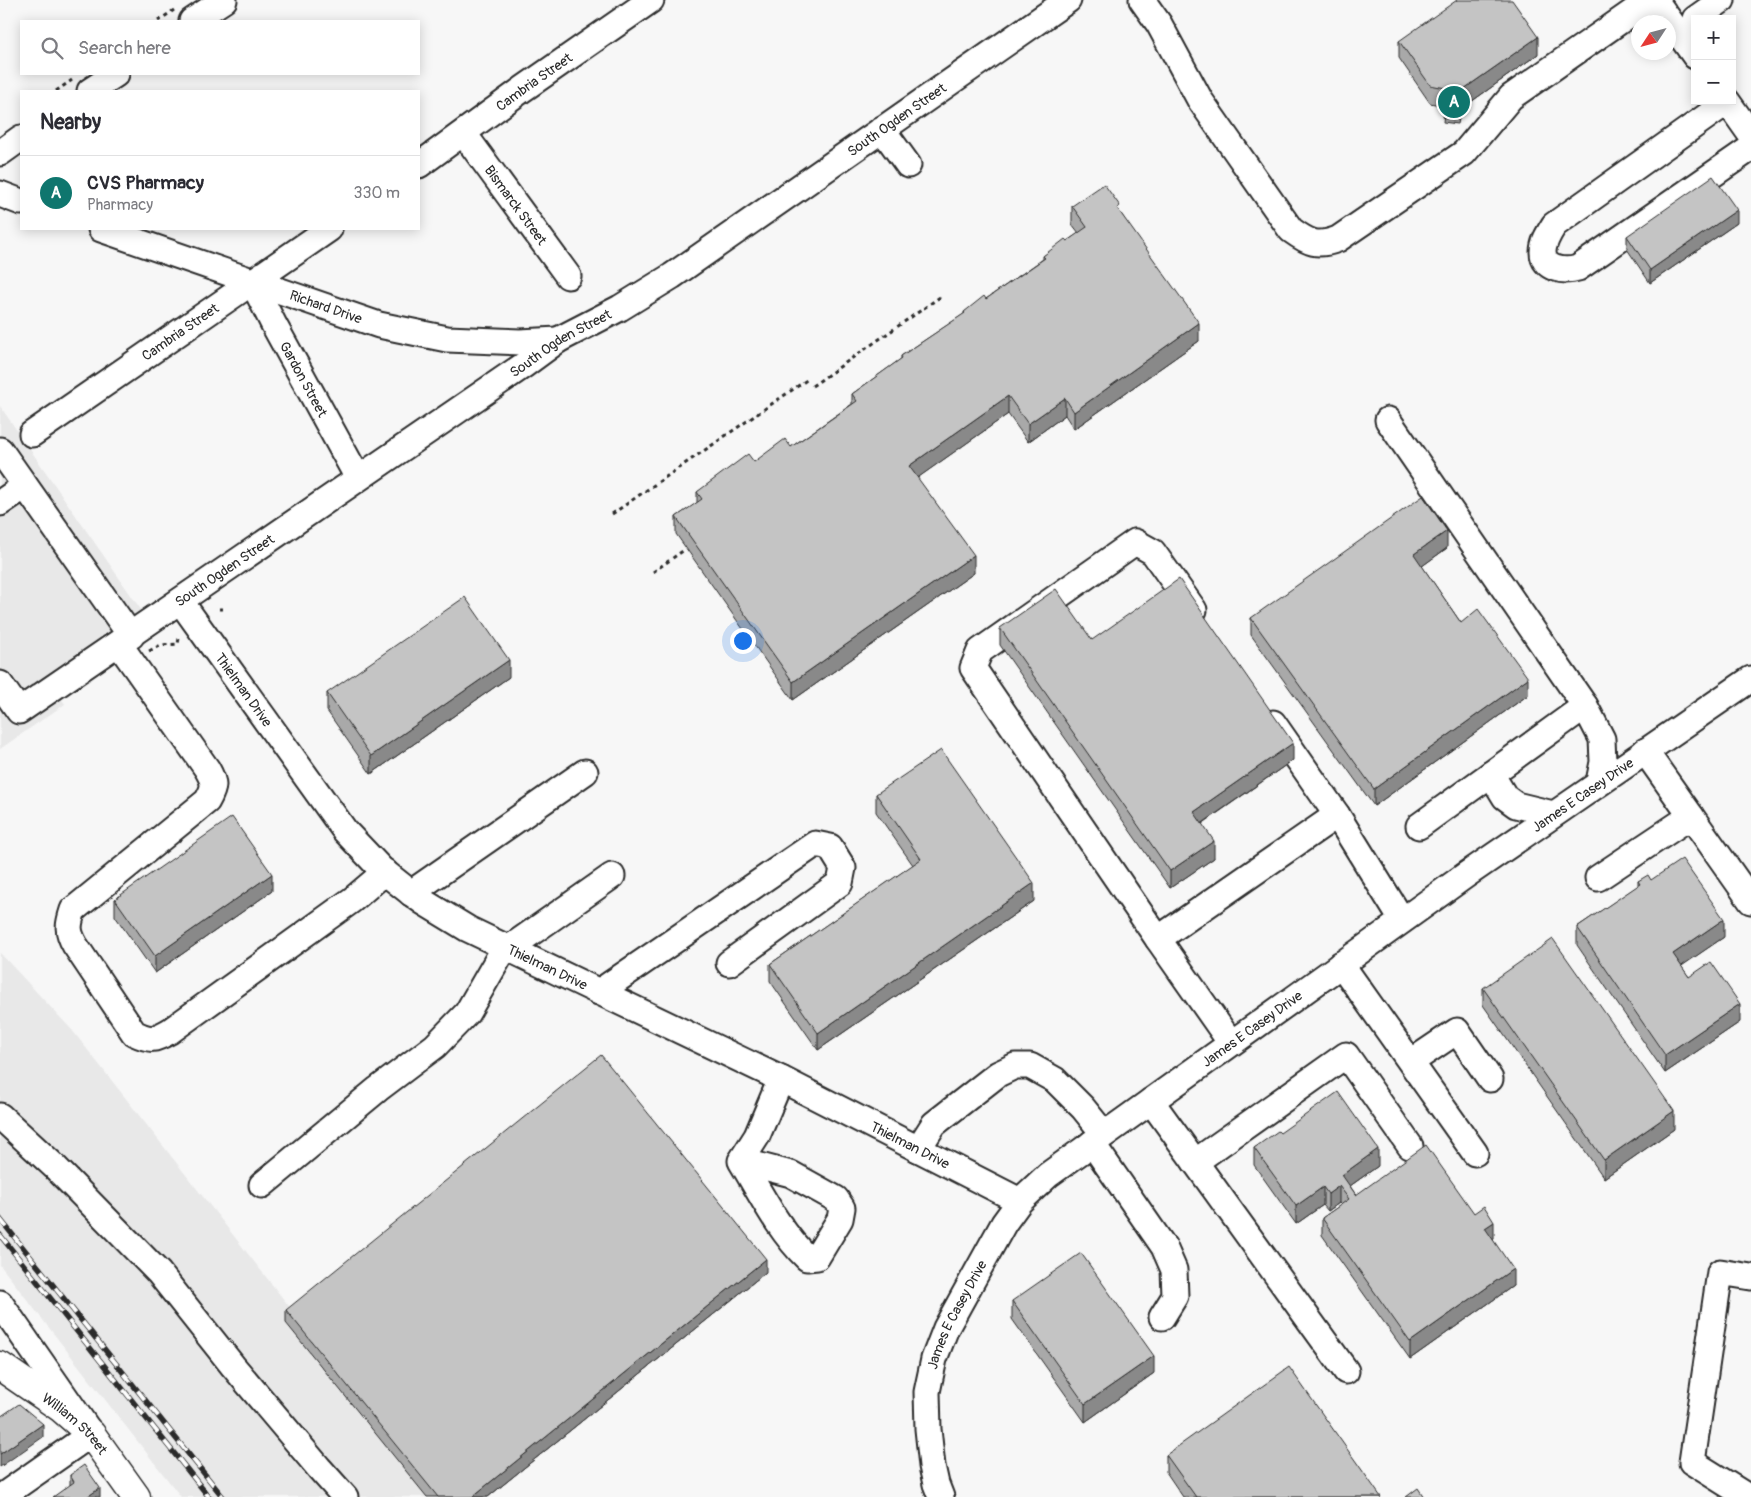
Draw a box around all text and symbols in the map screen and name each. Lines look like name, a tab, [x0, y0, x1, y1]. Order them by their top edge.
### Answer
north arrow	[1631, 15, 1676, 60]
map controls	[1691, 15, 1736, 105]
button: +	[1691, 15, 1736, 60]
search box	[20, 20, 420, 75]
icon: search	[38, 34, 66, 62]
text: Search here	[78, 36, 171, 60]
street label: Cambria Street	[492, 49, 576, 114]
button: −	[1691, 60, 1736, 105]
street label: South Ogden Street	[844, 79, 950, 160]
pin: A	[1438, 83, 1470, 121]
text: Nearby	[40, 109, 101, 136]
street label: Bismarck Street	[481, 162, 551, 248]
text: CVS Pharmacy	[87, 171, 204, 195]
text: A	[51, 183, 61, 203]
text: 330 m	[354, 183, 400, 203]
text: Pharmacy	[87, 195, 153, 215]
street label: Richard Drive	[288, 286, 364, 327]
street label: Cambria Street	[138, 299, 222, 364]
street label: South Ogden Street	[506, 305, 615, 381]
street label: Gardon Street	[276, 338, 331, 420]
street label: South Ogden Street	[172, 530, 278, 610]
your location	[730, 628, 756, 654]
street label: Thielman Drive	[212, 650, 276, 730]
street label: James E Casey Drive	[1529, 754, 1637, 836]
street label: Thielman Drive	[505, 941, 590, 994]
street label: James E Casey Drive	[1198, 987, 1306, 1070]
street label: Thielman Drive	[868, 1118, 953, 1172]
street label: James E Casey Drive	[924, 1257, 990, 1371]
street label: William Street	[39, 1389, 112, 1458]

